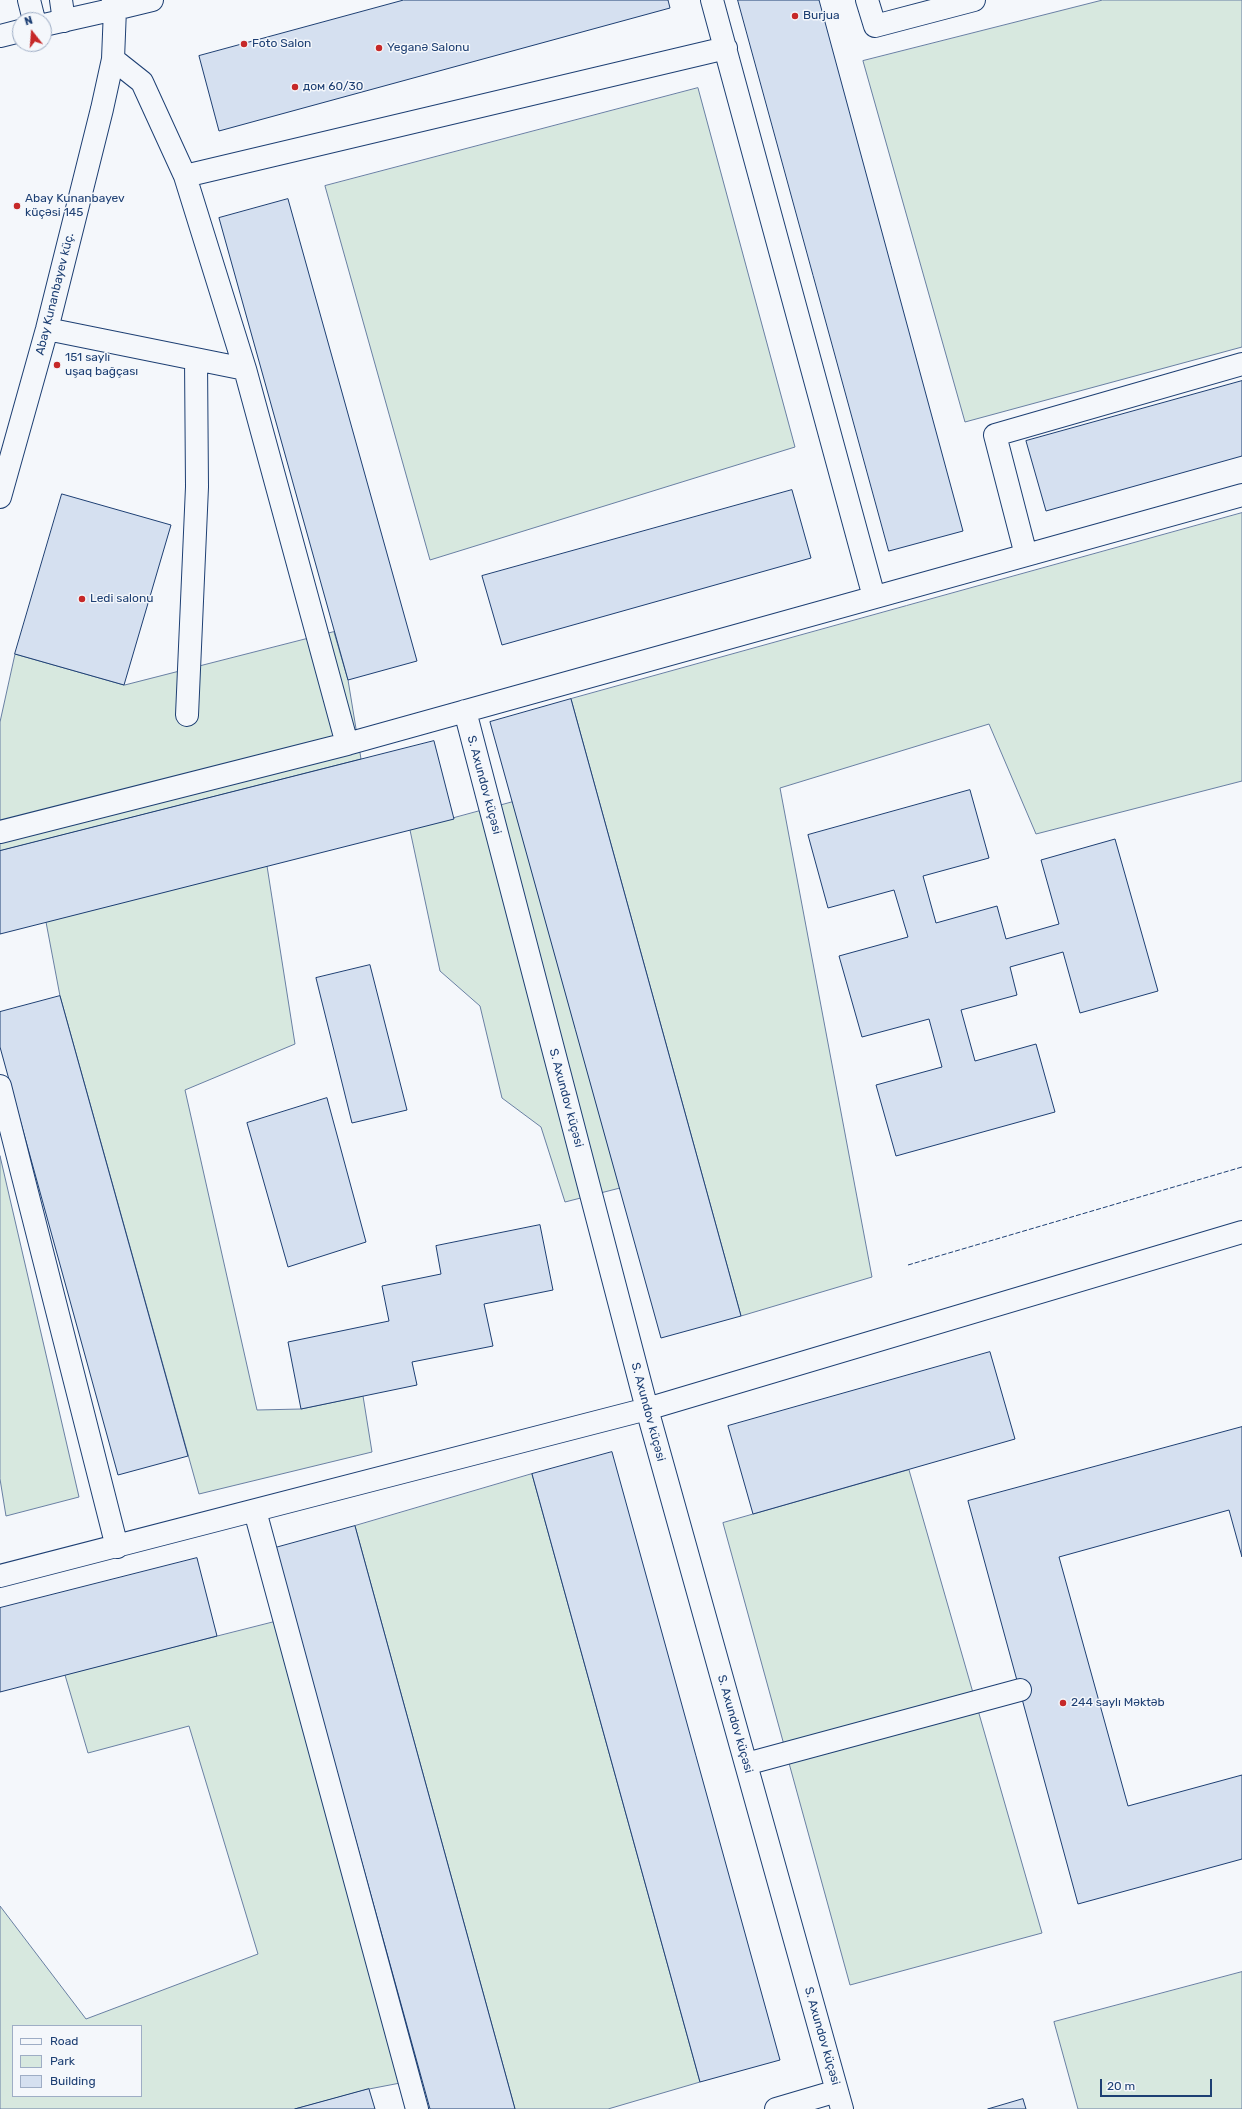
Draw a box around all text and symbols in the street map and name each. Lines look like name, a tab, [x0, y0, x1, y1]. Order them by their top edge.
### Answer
place label: Burjua	[803, 9, 840, 23]
marker: Burjua	[790, 11, 800, 21]
north arrow	[12, 12, 52, 52]
text: N	[23, 14, 34, 28]
place label: Foto Salon	[252, 37, 311, 51]
marker: Foto Salon	[239, 39, 249, 49]
place label: Yeganə Salonu	[387, 41, 470, 55]
marker: Yeganə Salonu	[374, 43, 384, 53]
place label: дом 60/30	[303, 80, 363, 94]
marker: дом 60/30	[290, 82, 300, 92]
place label: Abay Kunanbayev küçəsi 145	[25, 192, 125, 220]
marker: Abay Kunanbayev küçəsi 145	[12, 201, 22, 211]
street label: Abay Kunanbayev küç.	[33, 231, 77, 357]
place label: 151 saylı uşaq bağçası	[65, 351, 138, 379]
marker: 151 saylı uşaq bağçası	[52, 360, 62, 370]
place label: Ledi salonu	[90, 592, 153, 606]
marker: Ledi salonu	[77, 594, 87, 604]
street label: S. Axundov küçəsi	[464, 734, 504, 836]
street label: S. Axundov küçəsi	[546, 1047, 586, 1149]
street label: S. Axundov küçəsi	[628, 1361, 668, 1463]
street label: S. Axundov küçəsi	[714, 1673, 756, 1775]
place label: 244 saylı Məktəb	[1071, 1696, 1165, 1710]
marker: 244 saylı Məktəb	[1058, 1698, 1068, 1708]
street label: S. Axundov küçəsi	[801, 1985, 843, 2087]
legend	[12, 2025, 142, 2097]
text: Road	[50, 2034, 78, 2048]
text: Park	[50, 2054, 75, 2068]
scale bar	[1102, 2071, 1214, 2097]
text: Building	[50, 2074, 96, 2088]
text: 20 m	[1107, 2079, 1135, 2093]

